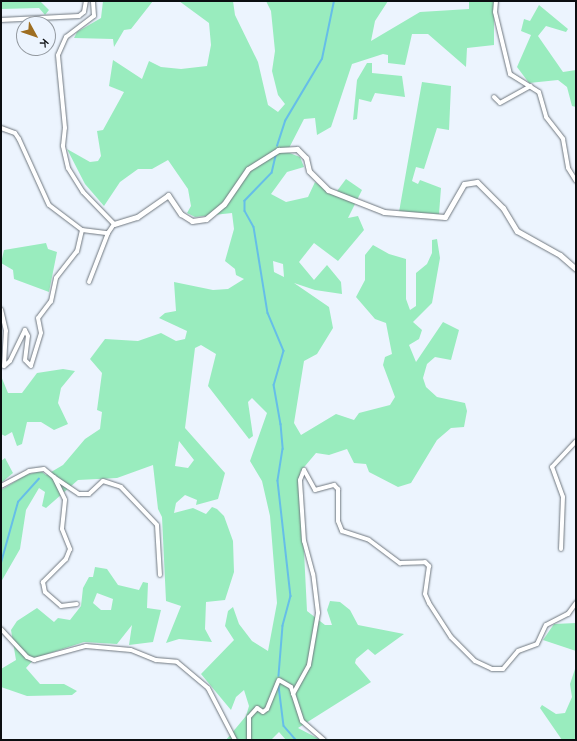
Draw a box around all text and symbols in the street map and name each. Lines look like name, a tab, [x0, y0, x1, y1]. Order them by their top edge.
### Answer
north arrow	[16, 16, 56, 56]
text: K	[37, 36, 52, 50]

